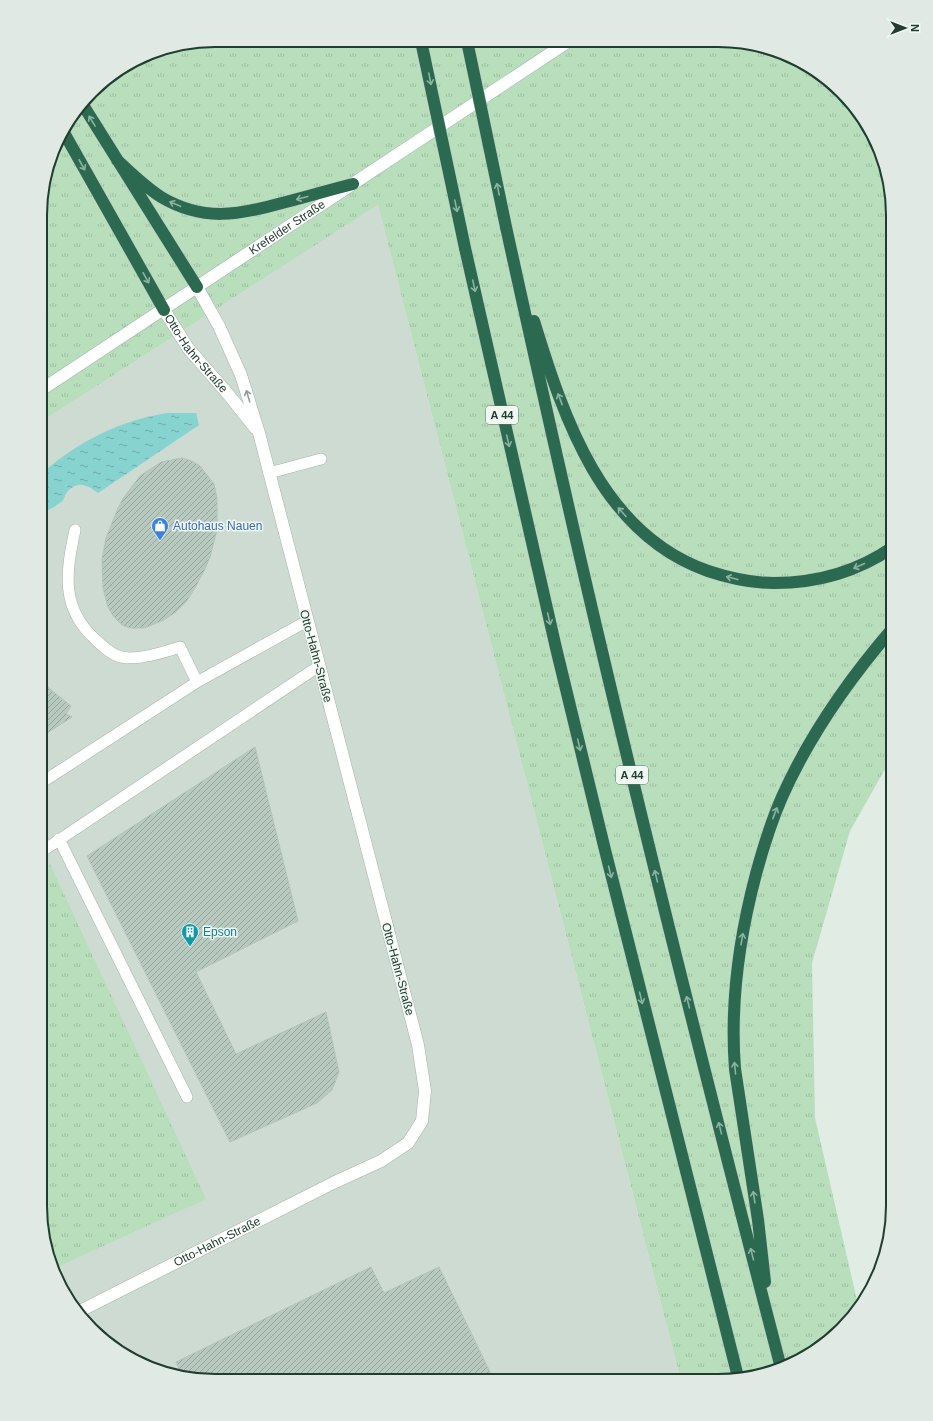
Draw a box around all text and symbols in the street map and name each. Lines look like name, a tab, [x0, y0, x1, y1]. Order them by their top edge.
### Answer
north arrow	[885, 8, 925, 48]
text: N	[909, 24, 921, 32]
one-way arrow	[426, 72, 434, 85]
one-way arrow	[88, 115, 97, 126]
one-way arrow	[79, 158, 87, 170]
one-way arrow	[494, 183, 502, 196]
one-way arrow	[296, 195, 309, 203]
street label: Krefelder Straße	[246, 197, 328, 257]
one-way arrow	[170, 199, 182, 207]
one-way arrow	[453, 199, 461, 212]
one-way arrow	[143, 272, 151, 284]
one-way arrow	[470, 280, 478, 293]
street label: Otto-Hahn-Straße	[161, 312, 231, 396]
one-way arrow	[244, 390, 251, 403]
one-way arrow	[556, 393, 564, 405]
road number: A 44	[486, 406, 518, 424]
one-way arrow	[505, 434, 513, 447]
one-way arrow	[618, 507, 627, 517]
shop icon: Autohaus Nauen	[150, 516, 170, 541]
place label: Autohaus Nauen	[173, 519, 262, 533]
one-way arrow	[853, 563, 865, 570]
one-way arrow	[726, 573, 739, 581]
street label: Otto-Hahn-Straße	[297, 608, 335, 704]
one-way arrow	[546, 612, 554, 625]
one-way arrow	[576, 739, 584, 752]
road number: A 44	[616, 766, 648, 784]
one-way arrow	[772, 808, 780, 820]
one-way arrow	[607, 865, 614, 878]
one-way arrow	[652, 870, 660, 883]
street label: Otto-Hahn-Straße	[379, 921, 417, 1017]
building icon: Epson	[180, 922, 200, 947]
place label: Epson	[203, 925, 237, 939]
one-way arrow	[738, 933, 746, 946]
one-way arrow	[638, 991, 646, 1004]
one-way arrow	[684, 996, 691, 1009]
one-way arrow	[731, 1062, 739, 1075]
one-way arrow	[716, 1122, 723, 1135]
one-way arrow	[750, 1191, 758, 1204]
street label: Otto-Hahn-Straße	[171, 1214, 263, 1269]
one-way arrow	[748, 1248, 755, 1261]

